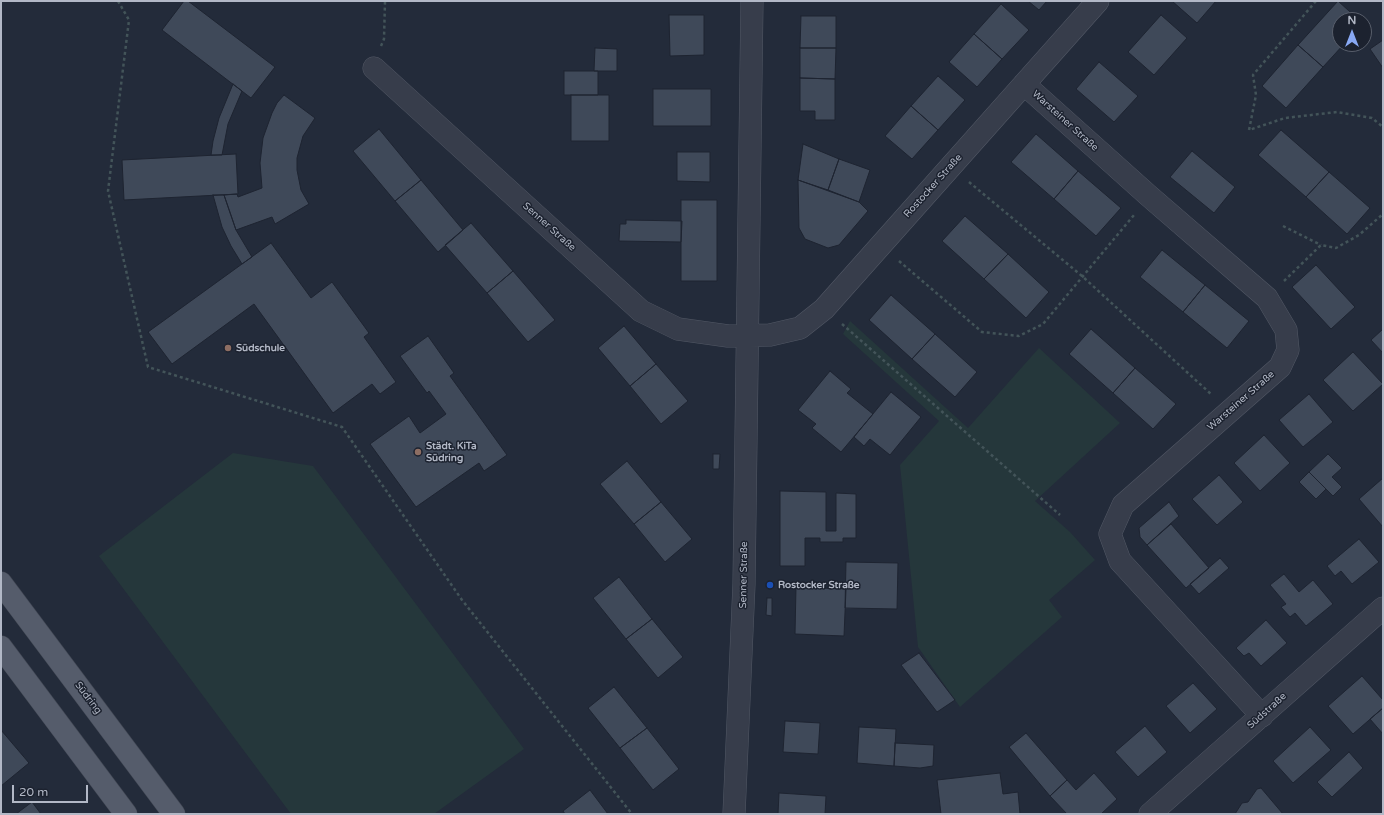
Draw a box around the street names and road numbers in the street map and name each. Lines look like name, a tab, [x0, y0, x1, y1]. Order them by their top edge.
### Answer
street label: Warsteiner Straße	[1029, 88, 1101, 154]
street label: Rostocker Straße	[901, 152, 965, 220]
street label: Senner Straße	[520, 200, 578, 254]
street label: Warsteiner Straße	[1205, 369, 1277, 433]
street label: Senner Straße	[737, 541, 751, 609]
street label: Südring	[72, 680, 104, 716]
street label: Südstraße	[1245, 690, 1289, 732]

